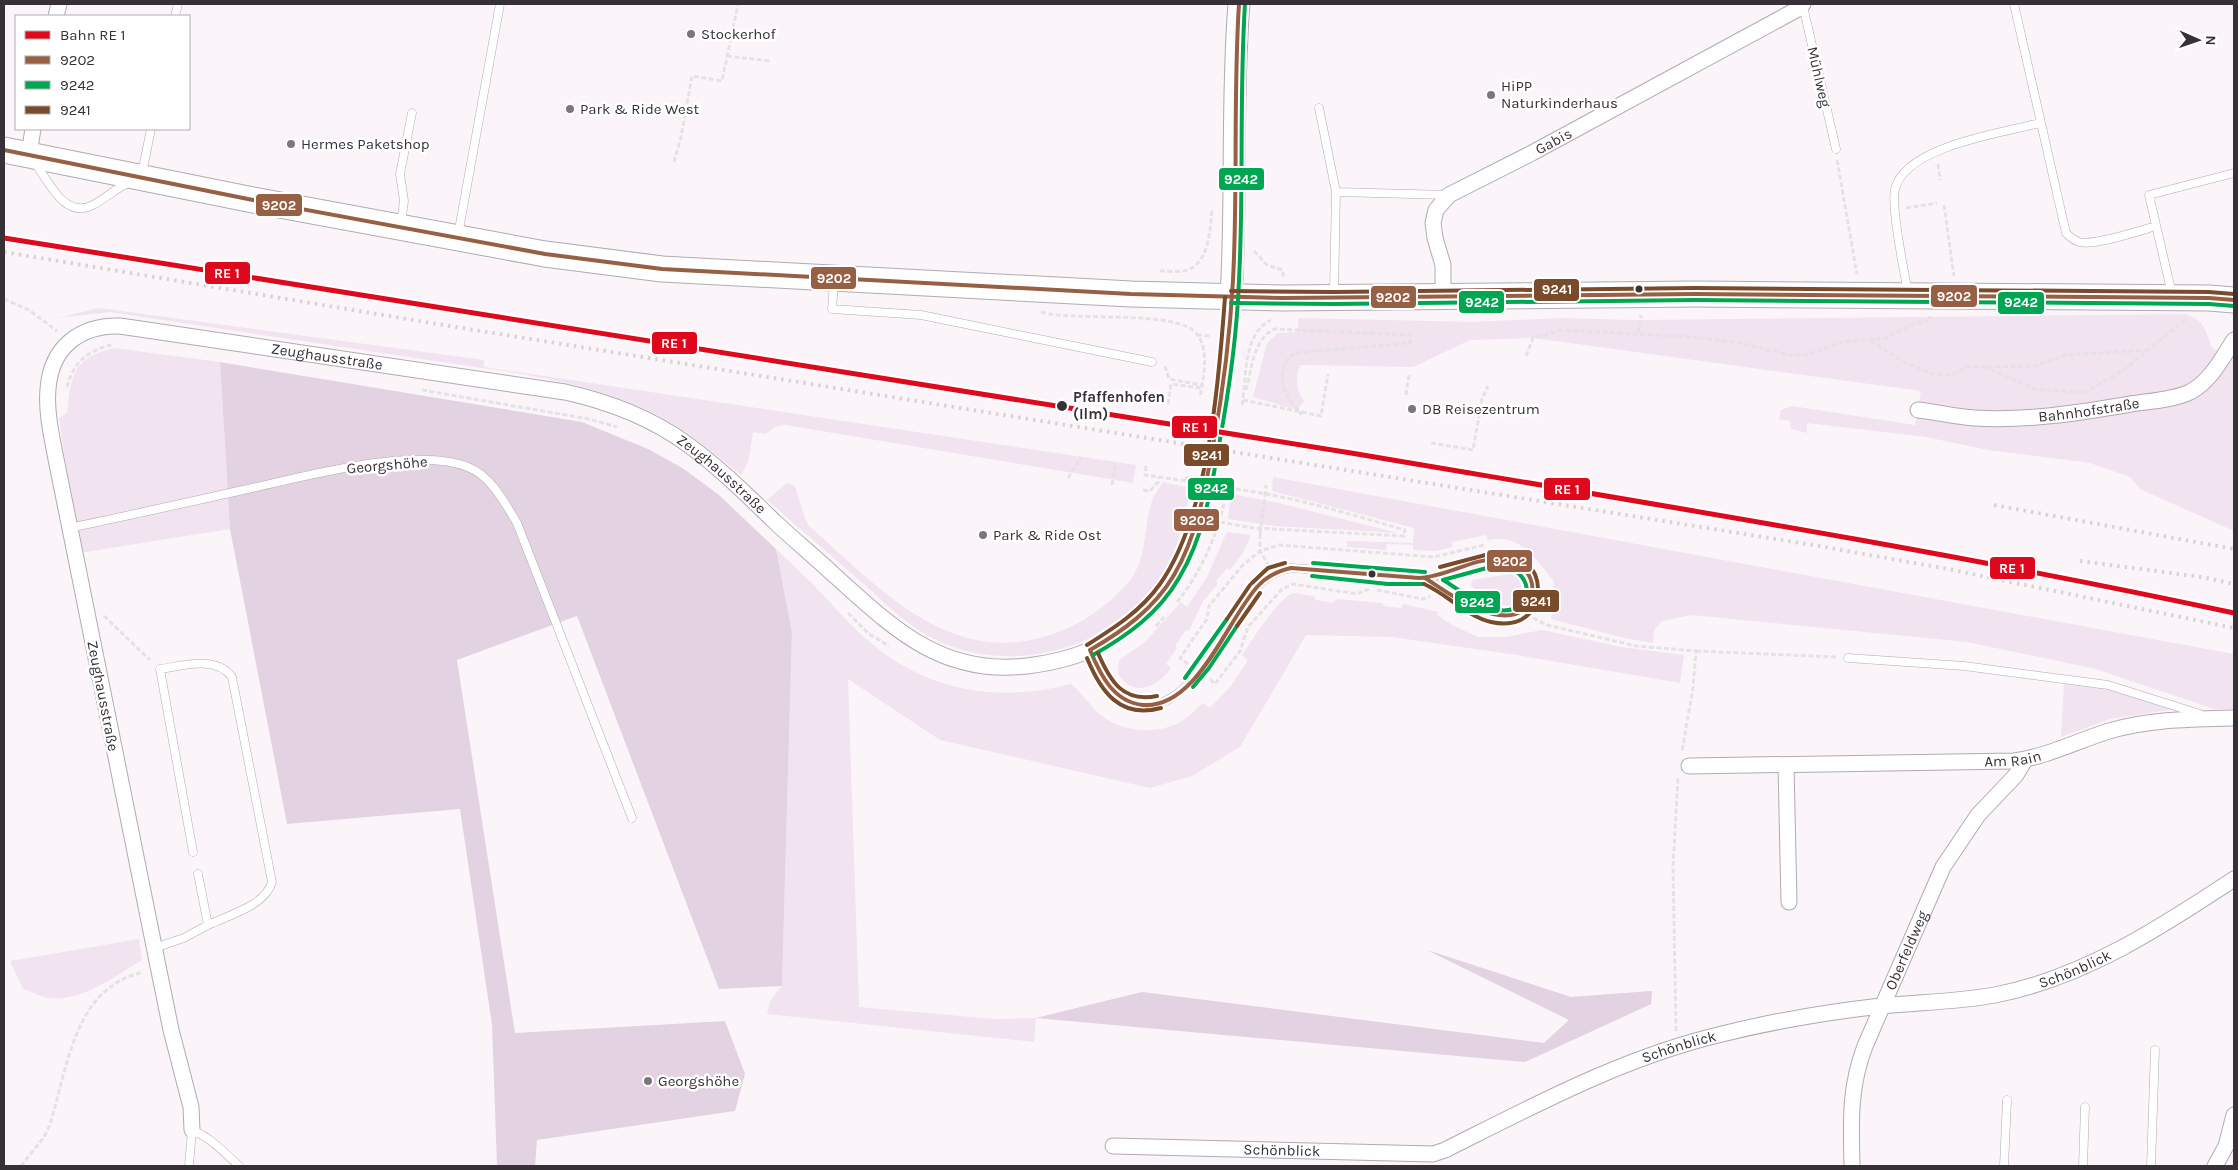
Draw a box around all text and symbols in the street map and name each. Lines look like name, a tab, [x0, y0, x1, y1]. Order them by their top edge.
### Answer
legend	[15, 15, 190, 130]
north arrow	[2173, 15, 2223, 65]
place label: Stockerhof	[701, 25, 776, 43]
text: Bahn RE 1	[60, 26, 125, 44]
marker: Stockerhof	[685, 28, 697, 40]
text: N	[2202, 35, 2219, 46]
street label: Mühlweg	[1803, 45, 1835, 110]
text: 9202	[60, 51, 95, 69]
text: 9242	[60, 76, 94, 94]
place label: HiPP Naturkinderhaus	[1501, 77, 1618, 112]
marker: HiPP Naturkinderhaus	[1485, 89, 1497, 101]
place label: Park & Ride West	[580, 100, 700, 118]
text: 9241	[60, 101, 91, 119]
marker: Park & Ride West	[564, 103, 576, 115]
street label: Gabis	[1532, 124, 1575, 159]
place label: Hermes Paketshop	[301, 135, 430, 153]
marker: Hermes Paketshop	[285, 138, 297, 150]
line badge: 9242	[1218, 167, 1265, 191]
text: 9242	[1224, 171, 1258, 188]
line badge: 9202	[255, 193, 303, 217]
text: 9202	[262, 197, 296, 214]
line badge: RE 1	[204, 261, 251, 285]
text: RE 1	[214, 265, 240, 282]
line badge: 9202	[810, 266, 857, 290]
text: 9202	[817, 270, 851, 287]
line badge: 9241	[1533, 278, 1580, 302]
text: 9241	[1542, 281, 1572, 298]
unlabelled marker	[1634, 284, 1644, 294]
line badge: 9202	[1930, 284, 1978, 308]
line badge: 9202	[1370, 285, 1417, 309]
text: 9202	[1937, 288, 1971, 305]
text: 9202	[1376, 289, 1410, 306]
line badge: 9242	[1458, 290, 1505, 314]
line badge: 9242	[1997, 291, 2045, 315]
text: 9242	[1465, 294, 1499, 311]
text: 9242	[2004, 294, 2038, 311]
line badge: RE 1	[651, 331, 698, 355]
text: RE 1	[661, 335, 687, 352]
street label: Zeughausstraße	[270, 340, 384, 374]
place label: Pfaffenhofen (Ilm)	[1073, 388, 1165, 423]
street label: Bahnhofstraße	[2038, 394, 2140, 426]
marker: Pfaffenhofen (Ilm)	[1055, 399, 1069, 413]
place label: DB Reisezentrum	[1422, 400, 1540, 418]
marker: DB Reisezentrum	[1406, 403, 1418, 415]
line badge: RE 1	[1171, 415, 1218, 439]
text: RE 1	[1182, 419, 1208, 436]
street label: Zeughausstraße	[673, 430, 770, 518]
line badge: 9241	[1183, 443, 1230, 467]
text: 9241	[1192, 447, 1222, 464]
street label: Georgshöhe	[346, 452, 428, 478]
line badge: 9242	[1187, 477, 1235, 501]
line badge: RE 1	[1543, 477, 1591, 501]
text: 9242	[1194, 480, 1228, 497]
text: RE 1	[1554, 481, 1580, 498]
line badge: 9202	[1173, 508, 1220, 532]
text: 9202	[1180, 512, 1214, 529]
place label: Park & Ride Ost	[993, 526, 1102, 544]
marker: Park & Ride Ost	[977, 529, 989, 541]
line badge: 9202	[1486, 549, 1533, 573]
text: 9202	[1493, 553, 1527, 570]
line badge: RE 1	[1989, 556, 2036, 580]
text: RE 1	[1999, 560, 2025, 577]
unlabelled marker	[1367, 569, 1377, 579]
line badge: 9241	[1512, 589, 1560, 613]
line badge: 9242	[1454, 590, 1501, 614]
text: 9241	[1521, 593, 1551, 610]
text: 9242	[1460, 594, 1494, 611]
street label: Zeughausstraße	[83, 639, 123, 753]
street label: Am Rain	[1984, 747, 2043, 770]
street label: Oberfeldweg	[1882, 907, 1932, 993]
street label: Schönblick	[2036, 946, 2114, 992]
street label: Schönblick	[1639, 1027, 1718, 1067]
place label: Georgshöhe	[658, 1072, 739, 1090]
marker: Georgshöhe	[642, 1075, 654, 1087]
street label: Schönblick	[1243, 1140, 1321, 1160]

